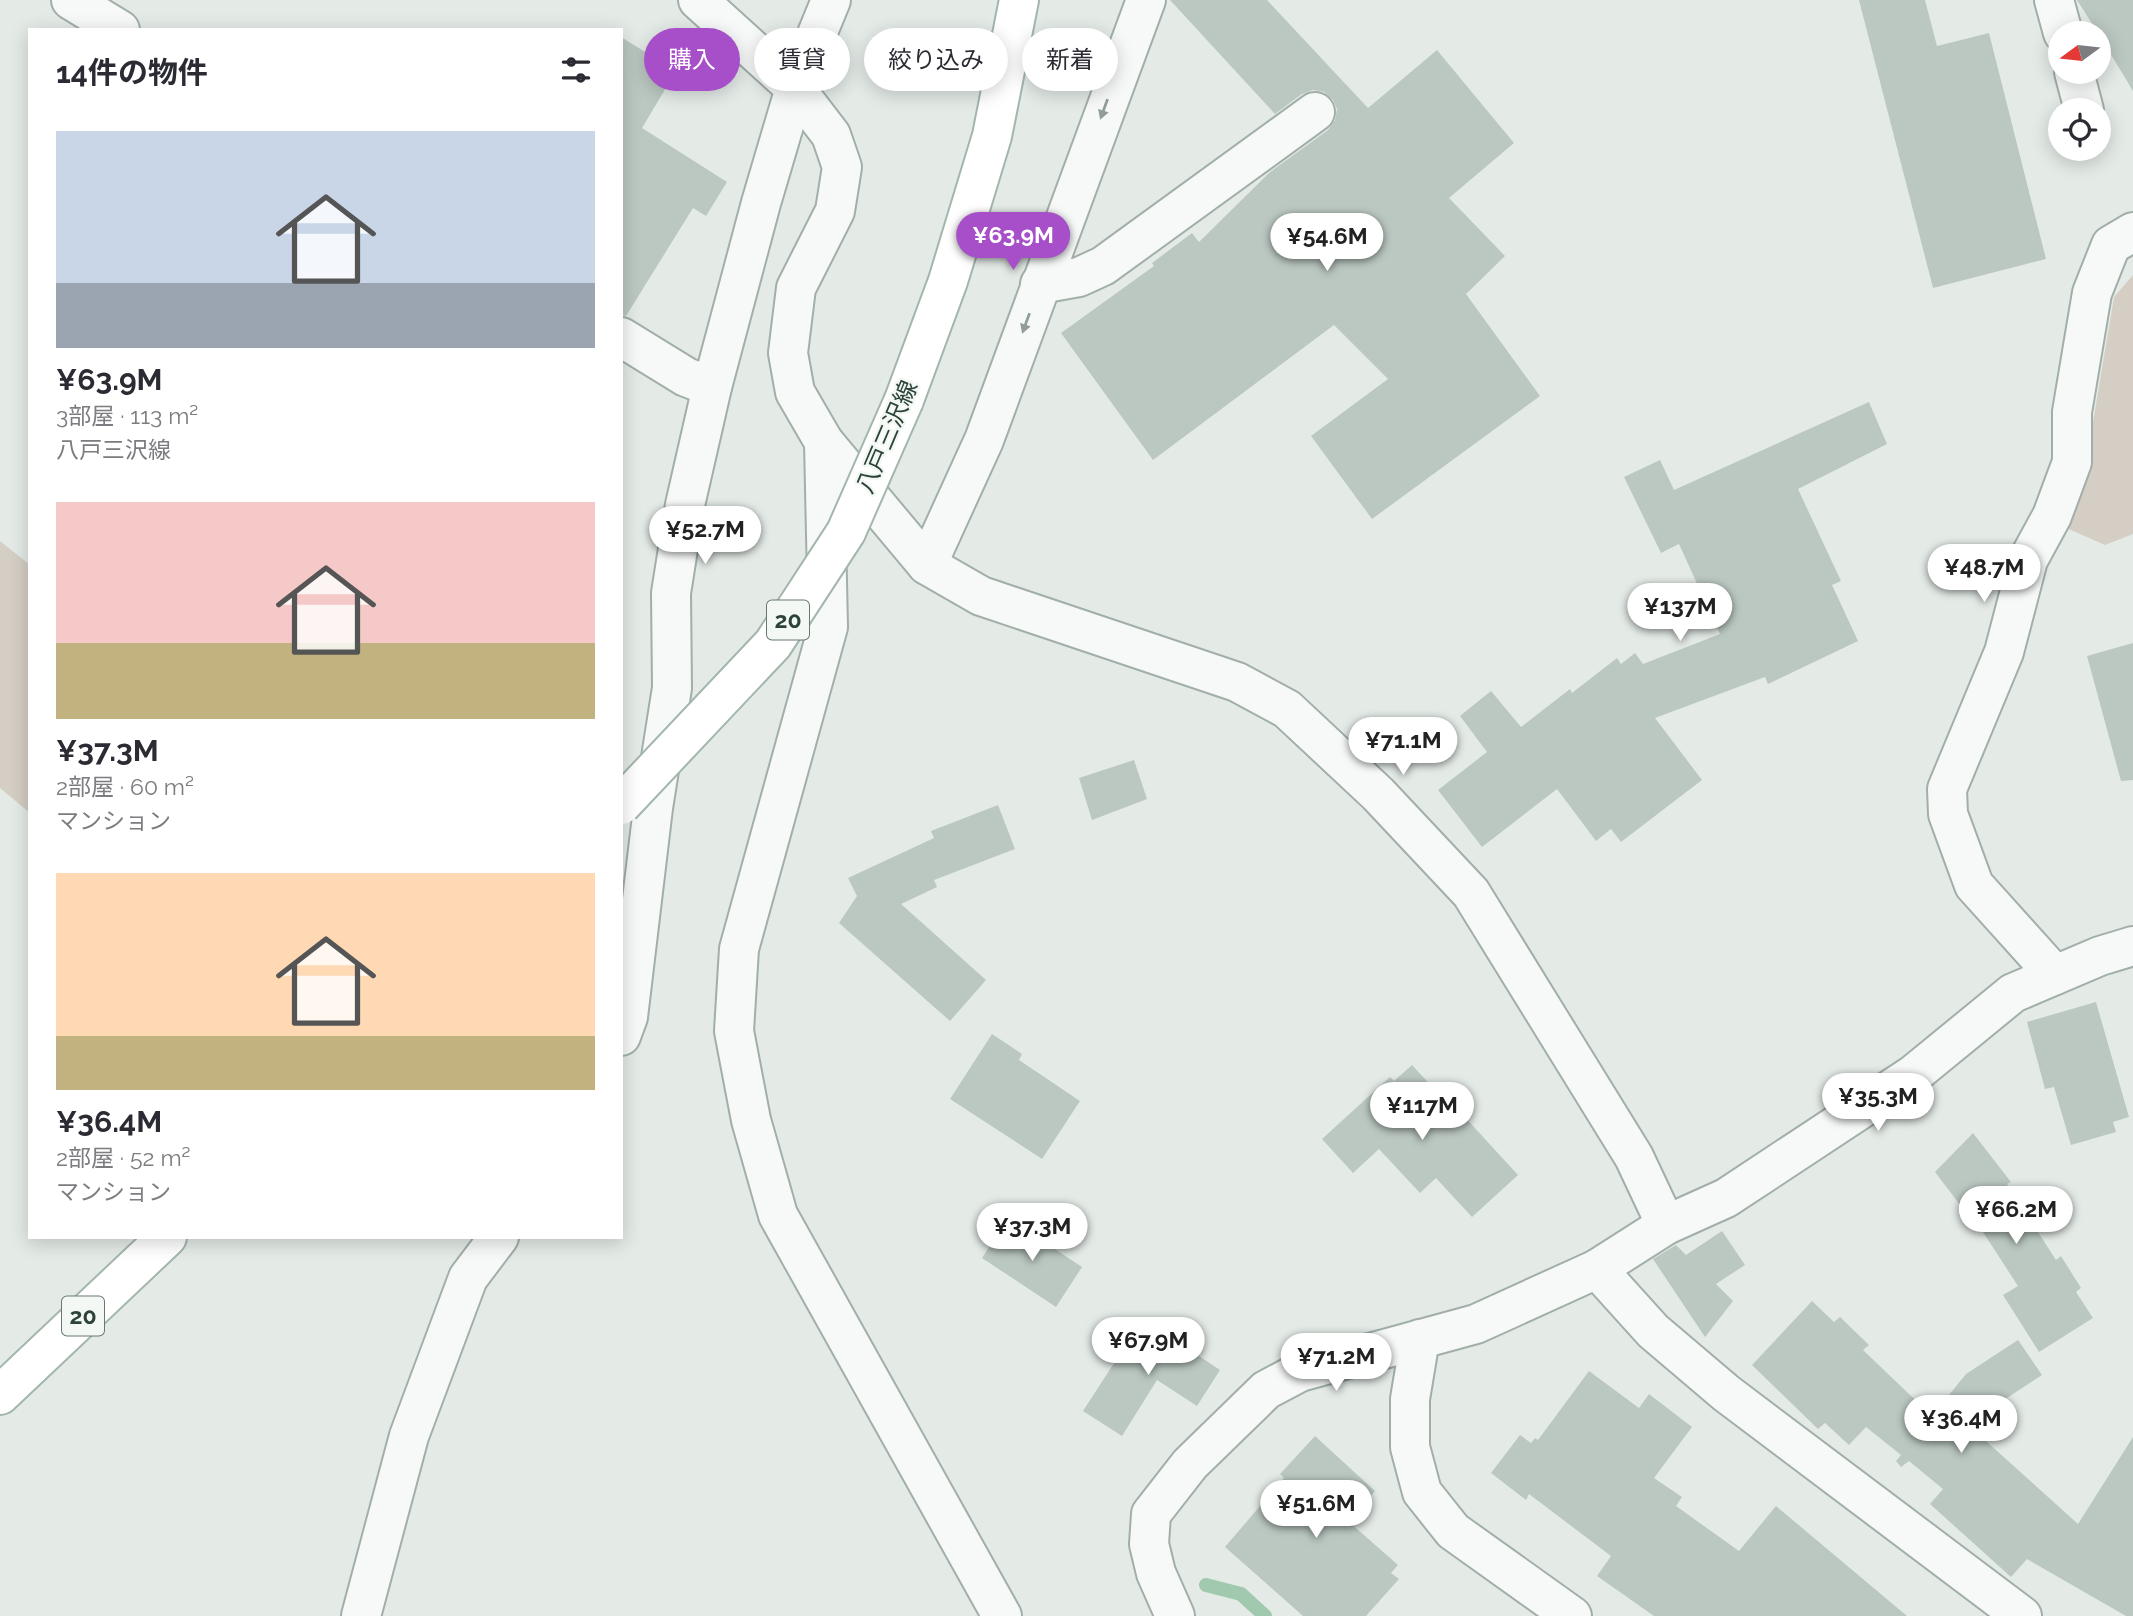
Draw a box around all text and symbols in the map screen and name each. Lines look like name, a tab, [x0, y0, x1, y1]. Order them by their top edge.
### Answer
north arrow	[2048, 21, 2110, 84]
map controls	[2048, 21, 2111, 161]
chip: 購入	[644, 28, 740, 91]
chip: 賃貸	[754, 28, 850, 91]
chip: 絞り込み	[864, 28, 1008, 91]
chip: 新着	[1022, 28, 1118, 91]
icon: filters	[557, 51, 595, 89]
text: 14件の物件	[56, 55, 208, 90]
button: locate	[2048, 98, 2111, 161]
one-way arrow	[1098, 99, 1109, 120]
icon: home	[263, 176, 389, 302]
pin: ¥63.9M	[956, 212, 1070, 272]
pin: ¥54.6M	[1270, 214, 1384, 273]
text: ¥63.9M	[972, 221, 1054, 248]
text: ¥54.6M	[1286, 222, 1368, 249]
one-way arrow	[1020, 313, 1031, 334]
text: ¥63.9M	[56, 362, 163, 397]
street label: 八戸三沢線	[850, 376, 923, 498]
text: 3部屋 · 113 m²	[56, 402, 198, 429]
text: 八戸三沢線	[56, 436, 171, 463]
pin: ¥52.7M	[648, 506, 762, 566]
text: ¥52.7M	[665, 515, 745, 542]
pin: ¥48.7M	[1927, 544, 2041, 604]
icon: home	[263, 547, 389, 673]
text: ¥48.7M	[1944, 553, 2024, 580]
pin: ¥137M	[1631, 584, 1729, 643]
text: ¥137M	[1643, 592, 1717, 619]
road number: 20	[767, 600, 809, 640]
pin: ¥71.1M	[1346, 718, 1460, 777]
text: ¥71.1M	[1364, 726, 1442, 753]
text: ¥37.3M	[56, 733, 159, 768]
text: 2部屋 · 60 m²	[56, 773, 194, 800]
text: マンション	[56, 807, 171, 834]
icon: home	[263, 918, 389, 1044]
pin: ¥35.3M	[1821, 1074, 1935, 1133]
pin: ¥117M	[1373, 1082, 1471, 1142]
text: ¥35.3M	[1838, 1082, 1918, 1109]
text: ¥117M	[1386, 1091, 1458, 1118]
text: ¥36.4M	[56, 1104, 162, 1139]
text: 2部屋 · 52 m²	[56, 1144, 191, 1171]
text: マンション	[56, 1178, 171, 1205]
pin: ¥66.2M	[1959, 1186, 2073, 1246]
text: ¥66.2M	[1975, 1195, 2057, 1222]
pin: ¥37.3M	[975, 1204, 1089, 1263]
text: ¥37.3M	[993, 1212, 1071, 1239]
road number: 20	[62, 1296, 104, 1336]
pin: ¥67.9M	[1091, 1318, 1205, 1377]
text: ¥67.9M	[1108, 1326, 1188, 1353]
pin: ¥71.2M	[1279, 1334, 1393, 1393]
text: ¥71.2M	[1297, 1342, 1375, 1369]
pin: ¥36.4M	[1904, 1396, 2018, 1455]
text: ¥36.4M	[1920, 1404, 2002, 1431]
pin: ¥51.6M	[1259, 1480, 1373, 1540]
text: ¥51.6M	[1276, 1489, 1356, 1516]

